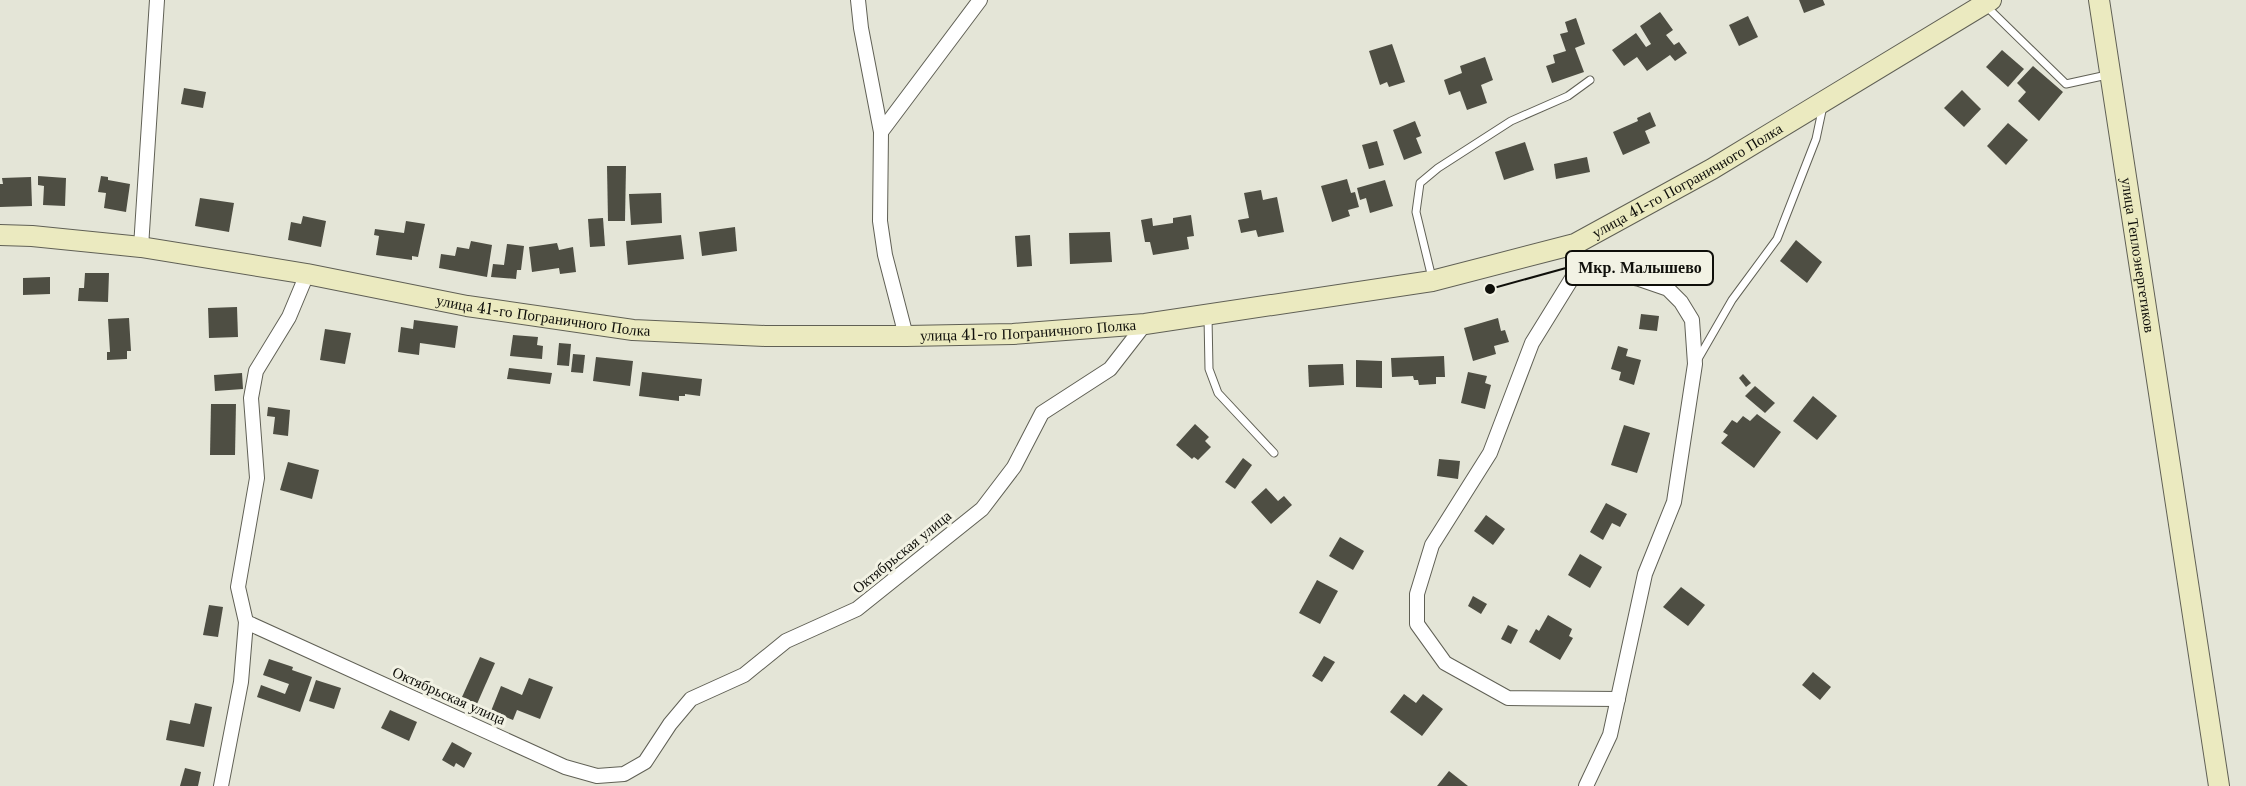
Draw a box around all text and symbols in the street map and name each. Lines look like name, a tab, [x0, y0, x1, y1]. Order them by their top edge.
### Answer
street label: улица 41-го Пограничного Полка	[1588, 118, 1786, 242]
street label: улица Теплоэнергетиков	[2117, 176, 2160, 334]
callout: Мкр. Малышево	[1566, 251, 1713, 285]
text: Мкр. Малышево	[1578, 257, 1702, 277]
street label: улица 41-го Пограничного Полка	[435, 290, 651, 340]
street label: улица 41-го Пограничного Полка	[920, 315, 1137, 345]
street label: Октябрьская улица	[848, 506, 955, 597]
street label: Октябрьская улица	[390, 662, 509, 729]

